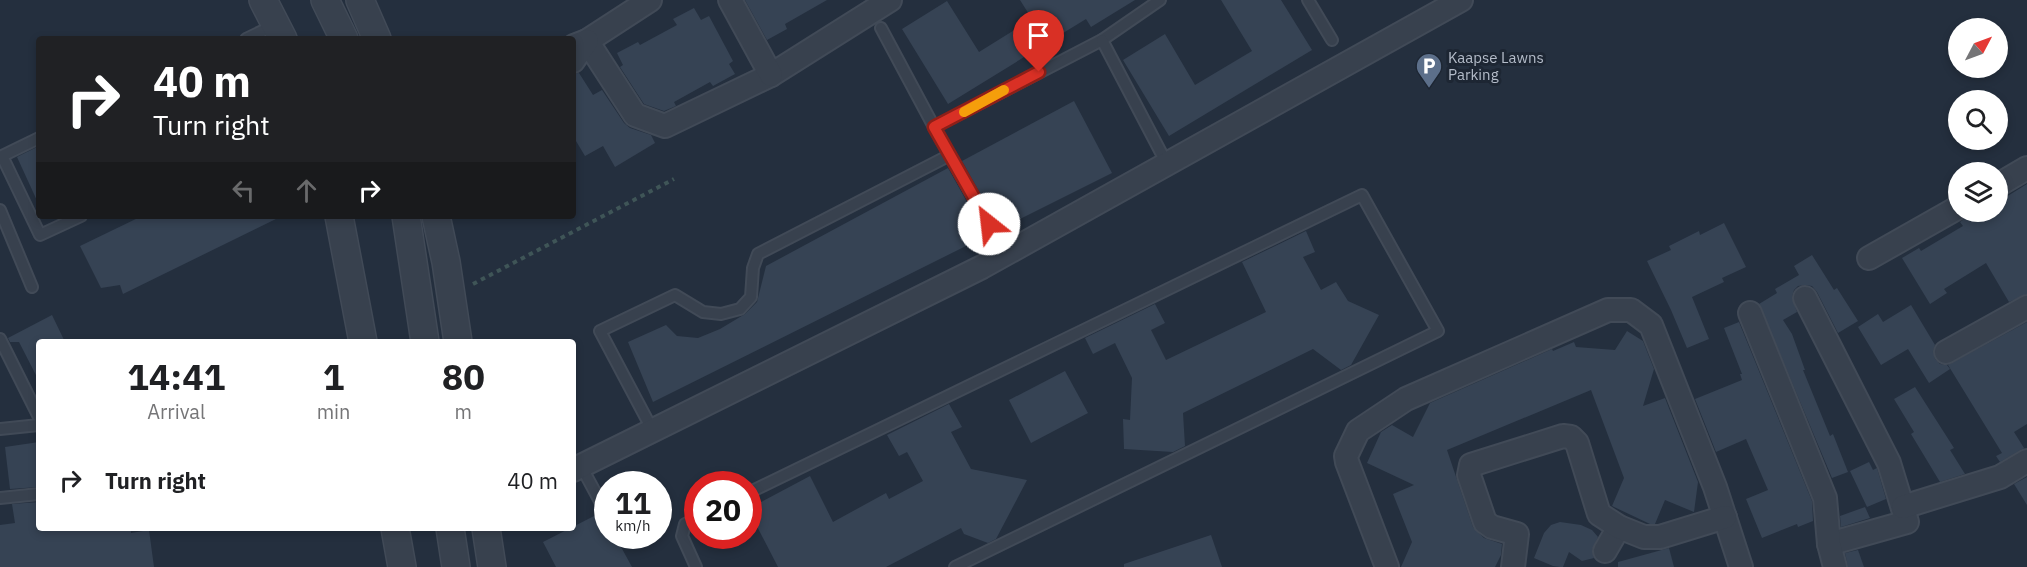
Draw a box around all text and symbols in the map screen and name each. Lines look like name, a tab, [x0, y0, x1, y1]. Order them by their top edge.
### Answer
pin	[1013, 10, 1064, 72]
north arrow	[1948, 18, 2008, 78]
map controls	[1948, 18, 2008, 222]
icon: arrive	[1022, 19, 1055, 52]
place label: Kaapse Lawns Parking	[1448, 48, 1544, 84]
parking icon: Kaapse Lawns Parking	[1414, 51, 1444, 89]
text: 40 m	[153, 54, 251, 109]
icon: right	[54, 60, 132, 138]
button: search	[1948, 90, 2008, 150]
text: Turn right	[153, 107, 270, 142]
button: layers	[1948, 162, 2008, 222]
icon: left	[227, 174, 260, 207]
icon: ahead	[290, 174, 323, 207]
icon: right	[353, 174, 386, 207]
position arrow	[957, 192, 1021, 256]
text: 14:41	[127, 353, 225, 400]
text: 1	[323, 353, 344, 400]
text: 80	[442, 353, 485, 400]
text: Arrival	[147, 398, 205, 425]
text: min	[317, 398, 350, 425]
text: m	[454, 398, 472, 425]
icon: right	[54, 464, 87, 497]
text: Turn right	[105, 466, 206, 495]
text: 40 m	[507, 466, 558, 495]
speed limit sign: 20	[684, 471, 762, 549]
text: 11	[615, 483, 651, 522]
text: km/h	[615, 516, 651, 535]

